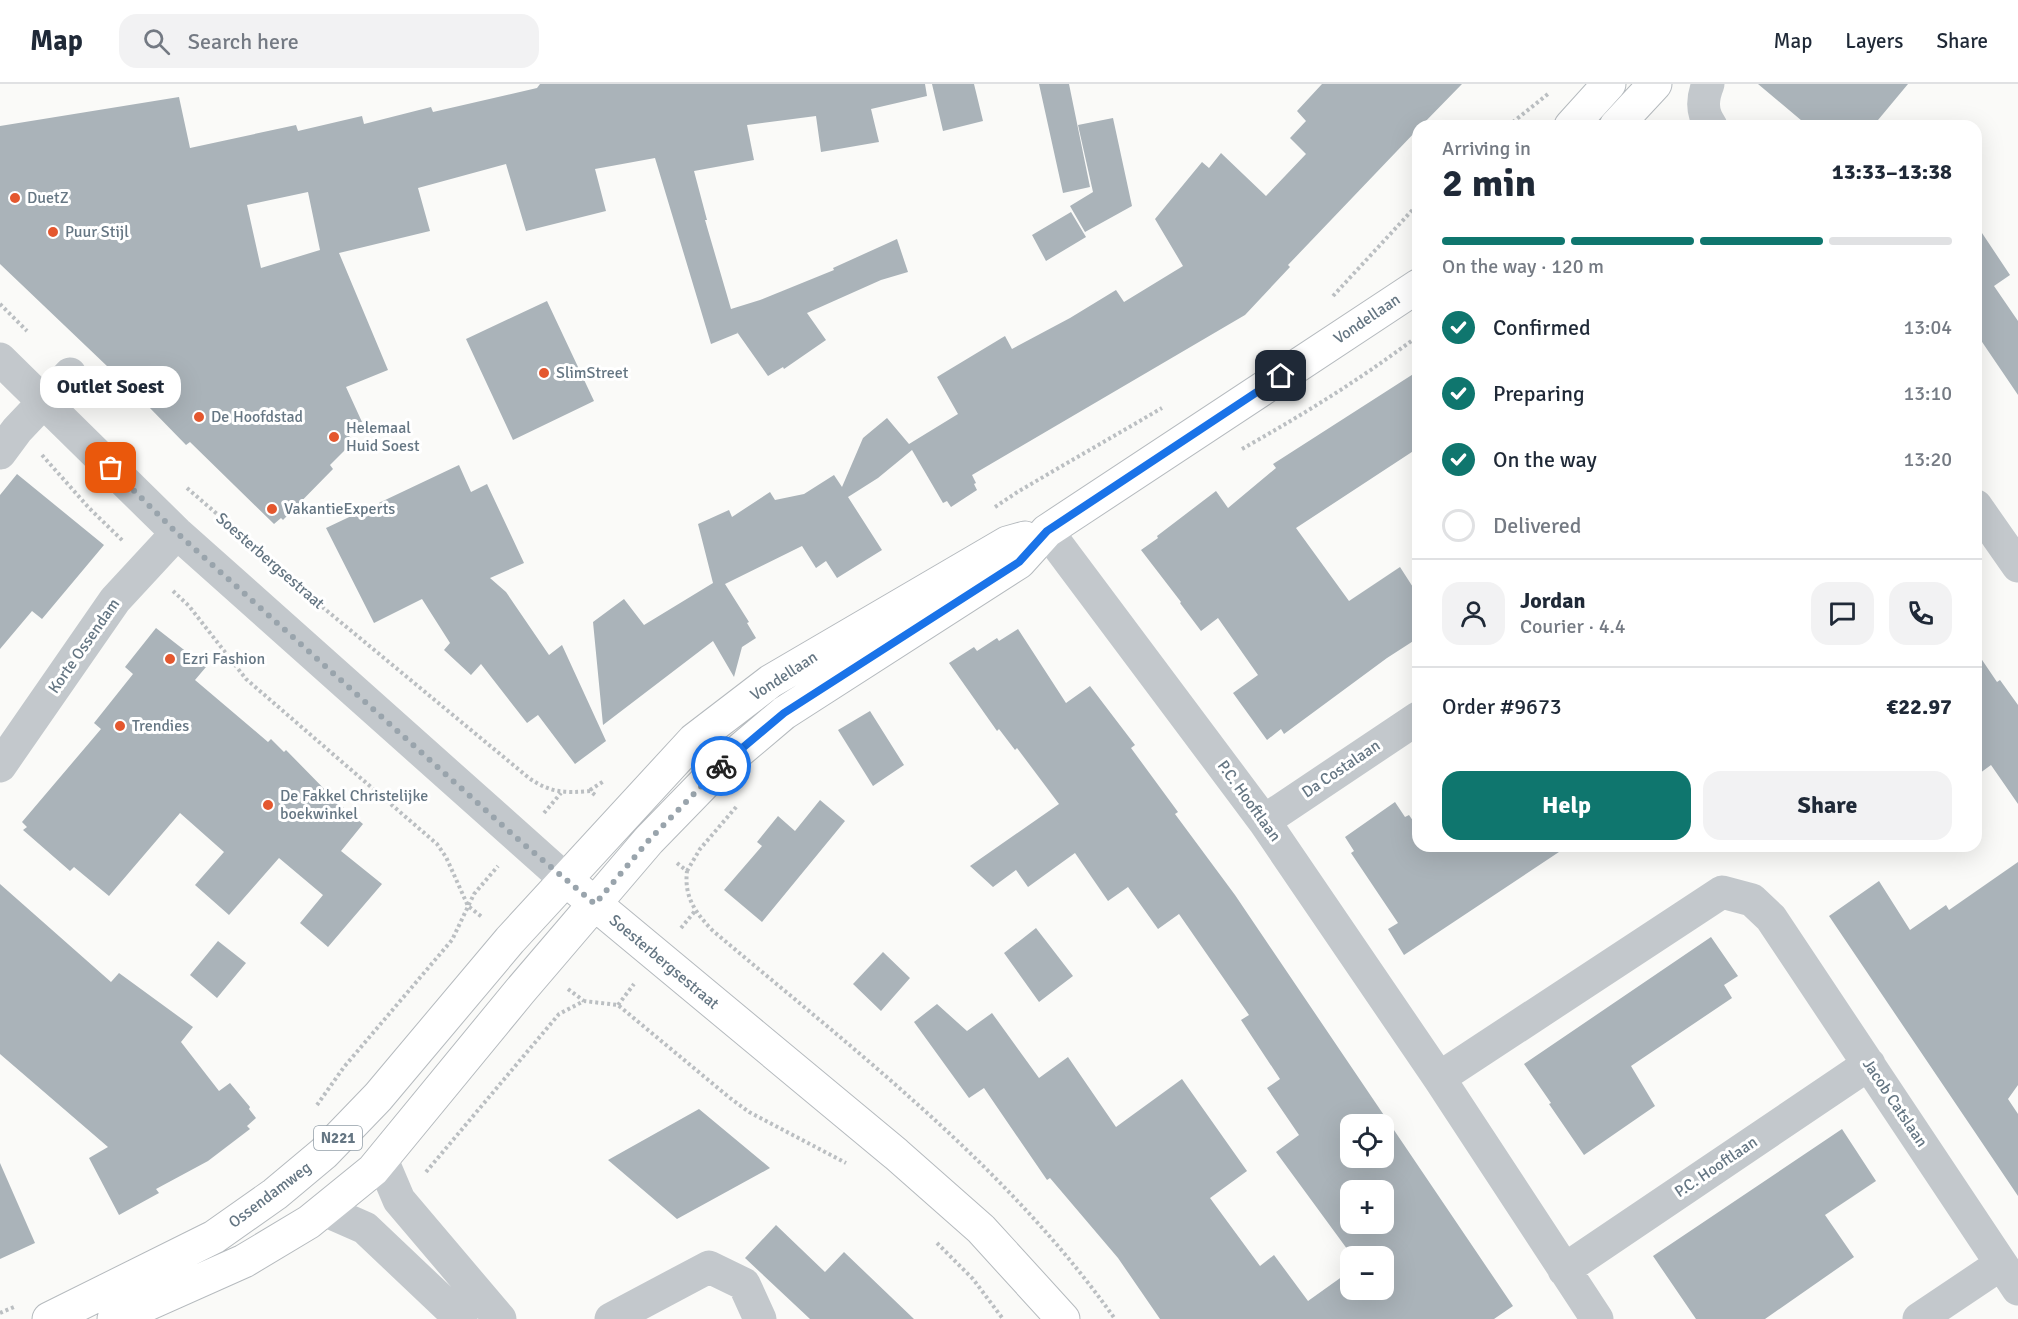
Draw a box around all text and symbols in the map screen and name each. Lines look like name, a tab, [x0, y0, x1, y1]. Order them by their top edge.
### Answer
search box	[119, 14, 539, 68]
text: Map	[30, 24, 83, 58]
icon: search	[140, 25, 173, 58]
text: Search here	[188, 28, 299, 55]
text: Map	[1774, 28, 1812, 54]
text: Layers	[1845, 28, 1903, 54]
text: Share	[1936, 28, 1988, 54]
text: Arriving in	[1442, 136, 1531, 161]
text: 13:33–13:38	[1832, 158, 1952, 185]
text: 2 min	[1442, 159, 1536, 207]
place label: DuetZ	[27, 188, 69, 208]
marker: DuetZ	[8, 191, 22, 205]
place label: Puur Stijl	[65, 222, 129, 242]
marker: Puur Stijl	[46, 225, 60, 239]
text: On the way · 120 m	[1442, 254, 1604, 279]
street label: Vondellaan	[1330, 289, 1404, 349]
icon: check	[1442, 311, 1475, 344]
text: Confirmed	[1493, 314, 1591, 341]
text: 13:04	[1903, 315, 1952, 340]
pin	[1255, 350, 1306, 401]
icon: home	[1264, 359, 1297, 392]
place label: SlimStreet	[556, 363, 629, 383]
callout: Outlet Soest	[40, 366, 182, 408]
marker: SlimStreet	[537, 366, 551, 380]
text: Outlet Soest	[57, 374, 164, 399]
icon: check	[1442, 377, 1475, 410]
text: Preparing	[1493, 380, 1585, 407]
text: 13:10	[1903, 381, 1952, 406]
place label: De Hoofdstad	[211, 407, 303, 427]
marker: De Hoofdstad	[192, 410, 206, 424]
place label: Helemaal Huid Soest	[346, 418, 420, 456]
marker: Helemaal Huid Soest	[327, 430, 341, 444]
pin	[85, 442, 136, 493]
icon: check	[1442, 443, 1475, 476]
text: On the way	[1493, 446, 1597, 473]
text: 13:20	[1903, 447, 1952, 472]
icon: bag	[94, 451, 127, 484]
place label: VakantieExperts	[284, 499, 395, 519]
marker: VakantieExperts	[265, 502, 279, 516]
street label: Soesterbergsestraat	[212, 508, 329, 614]
text: Delivered	[1493, 512, 1581, 539]
button: person	[1442, 582, 1505, 645]
button: chat	[1811, 582, 1874, 645]
button: phone	[1889, 582, 1952, 645]
text: Jordan	[1520, 587, 1586, 614]
street label: Korte Ossendam	[44, 595, 124, 697]
text: Courier · 4.4	[1520, 614, 1626, 639]
street label: Vondellaan	[747, 647, 821, 705]
place label: Ezri Fashion	[182, 649, 265, 669]
marker: Ezri Fashion	[163, 652, 177, 666]
text: Order #9673	[1442, 693, 1562, 720]
text: €22.97	[1886, 693, 1952, 720]
place label: Trendies	[132, 716, 189, 736]
marker: Trendies	[113, 719, 127, 733]
courier	[691, 736, 751, 796]
street label: Da Costalaan	[1298, 736, 1384, 802]
icon: bike	[705, 750, 738, 783]
street label: P.C. Hooftlaan	[1213, 756, 1285, 846]
button: Help	[1442, 771, 1691, 840]
button: Share	[1703, 771, 1952, 840]
place label: De Fakkel Christelijke boekwinkel	[280, 786, 428, 824]
marker: De Fakkel Christelijke boekwinkel	[261, 798, 275, 812]
street label: Soesterbergsestraat	[605, 910, 723, 1014]
street label: Jacob Catslaan	[1858, 1055, 1932, 1151]
map controls	[1340, 1114, 1394, 1300]
button: locate	[1340, 1114, 1394, 1168]
road number: N221	[314, 1126, 362, 1150]
street label: P.C. Hooftlaan	[1671, 1132, 1761, 1202]
street label: Ossendamweg	[225, 1157, 315, 1233]
button: +	[1340, 1180, 1394, 1234]
button: −	[1340, 1246, 1394, 1300]

